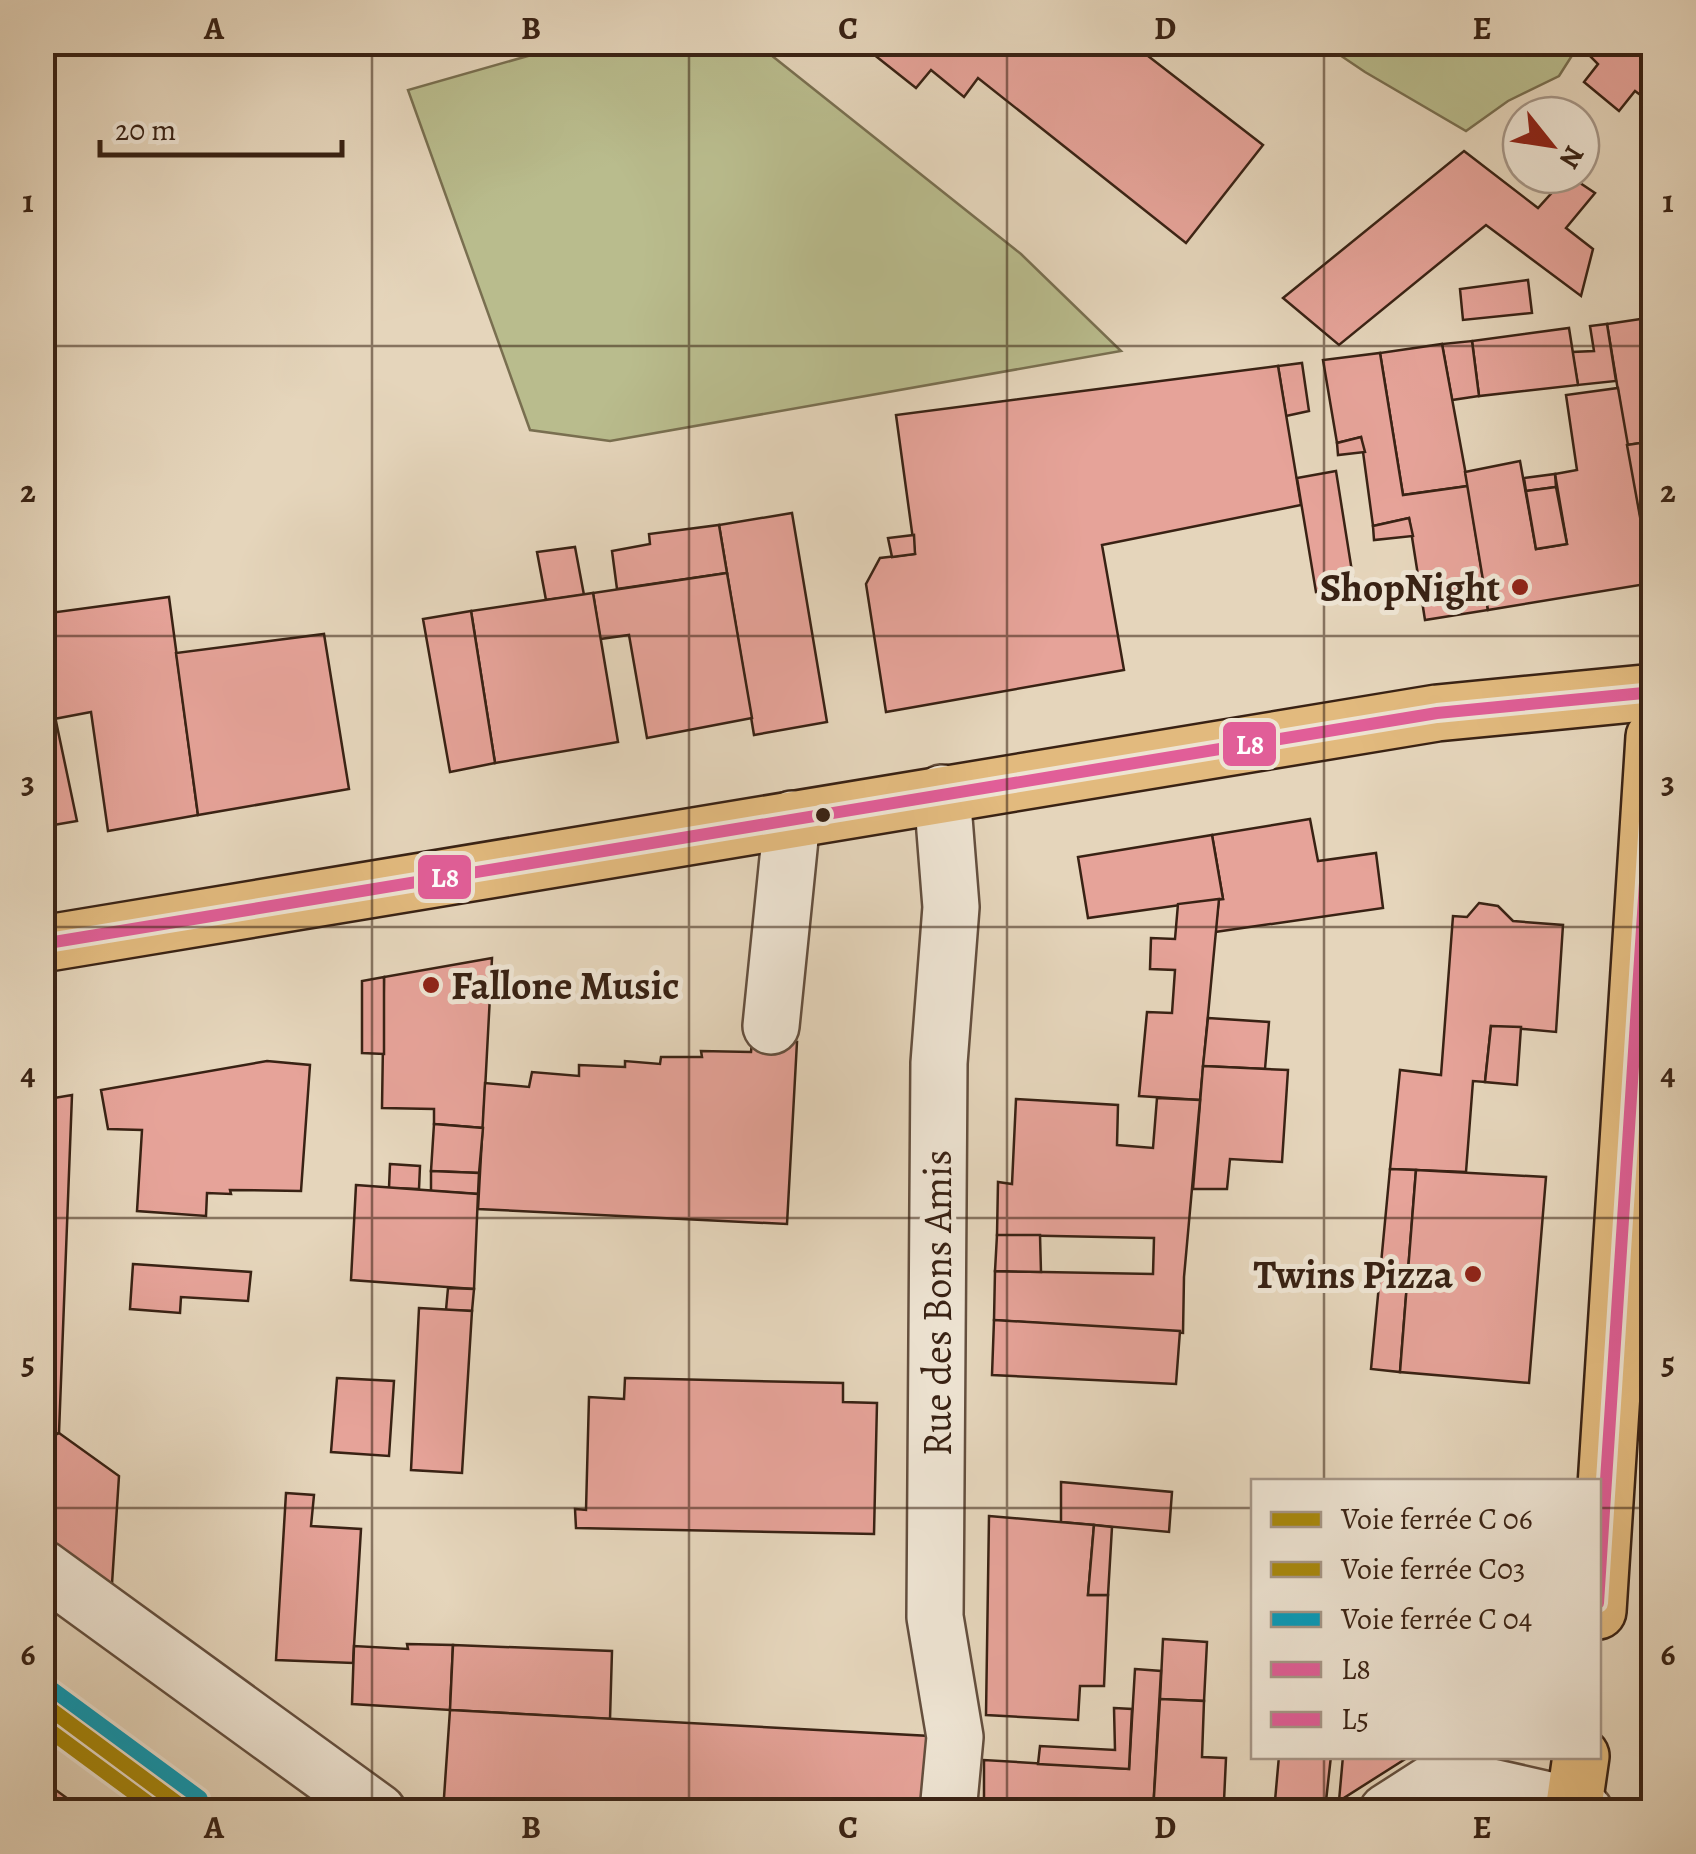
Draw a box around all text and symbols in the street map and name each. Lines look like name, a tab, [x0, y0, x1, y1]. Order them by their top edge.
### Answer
text: A	[203, 6, 225, 50]
text: B	[521, 6, 541, 50]
text: C	[838, 6, 858, 50]
text: D	[1154, 6, 1176, 50]
text: E	[1472, 6, 1492, 50]
scale bar	[100, 95, 342, 157]
north arrow	[1501, 95, 1601, 195]
text: 20 m	[115, 110, 176, 150]
text: N	[1550, 139, 1593, 175]
text: 1	[22, 179, 34, 223]
text: 1	[1662, 179, 1674, 223]
text: 2	[20, 469, 36, 513]
text: 2	[1660, 469, 1676, 513]
place label: ShopNight	[1320, 560, 1500, 615]
marker: ShopNight	[1509, 576, 1531, 598]
line badge: L8	[1221, 720, 1278, 768]
text: L8	[1236, 726, 1264, 764]
text: 3	[21, 760, 35, 804]
text: 3	[1661, 760, 1675, 804]
unlabelled marker	[813, 805, 833, 825]
line badge: L8	[416, 853, 473, 901]
text: L8	[431, 859, 459, 897]
place label: Fallone Music	[451, 958, 680, 1013]
marker: Fallone Music	[420, 974, 442, 996]
text: 4	[20, 1051, 36, 1095]
text: 4	[1660, 1051, 1676, 1095]
street label: Rue des Bons Amis	[910, 1150, 965, 1456]
place label: Twins Pizza	[1253, 1247, 1454, 1302]
marker: Twins Pizza	[1462, 1263, 1484, 1285]
text: 5	[21, 1341, 35, 1385]
text: 5	[1661, 1341, 1675, 1385]
legend	[1251, 1479, 1601, 1759]
text: Voie ferrée C 06	[1340, 1499, 1533, 1539]
text: Voie ferrée C03	[1340, 1549, 1525, 1589]
text: Voie ferrée C 04	[1340, 1599, 1532, 1639]
text: 6	[21, 1632, 36, 1676]
text: 6	[1661, 1632, 1676, 1676]
text: L8	[1341, 1649, 1371, 1689]
text: L5	[1341, 1699, 1369, 1739]
text: A	[203, 1805, 225, 1849]
text: B	[521, 1805, 541, 1849]
text: C	[838, 1805, 858, 1849]
text: D	[1154, 1805, 1176, 1849]
text: E	[1472, 1805, 1492, 1849]

